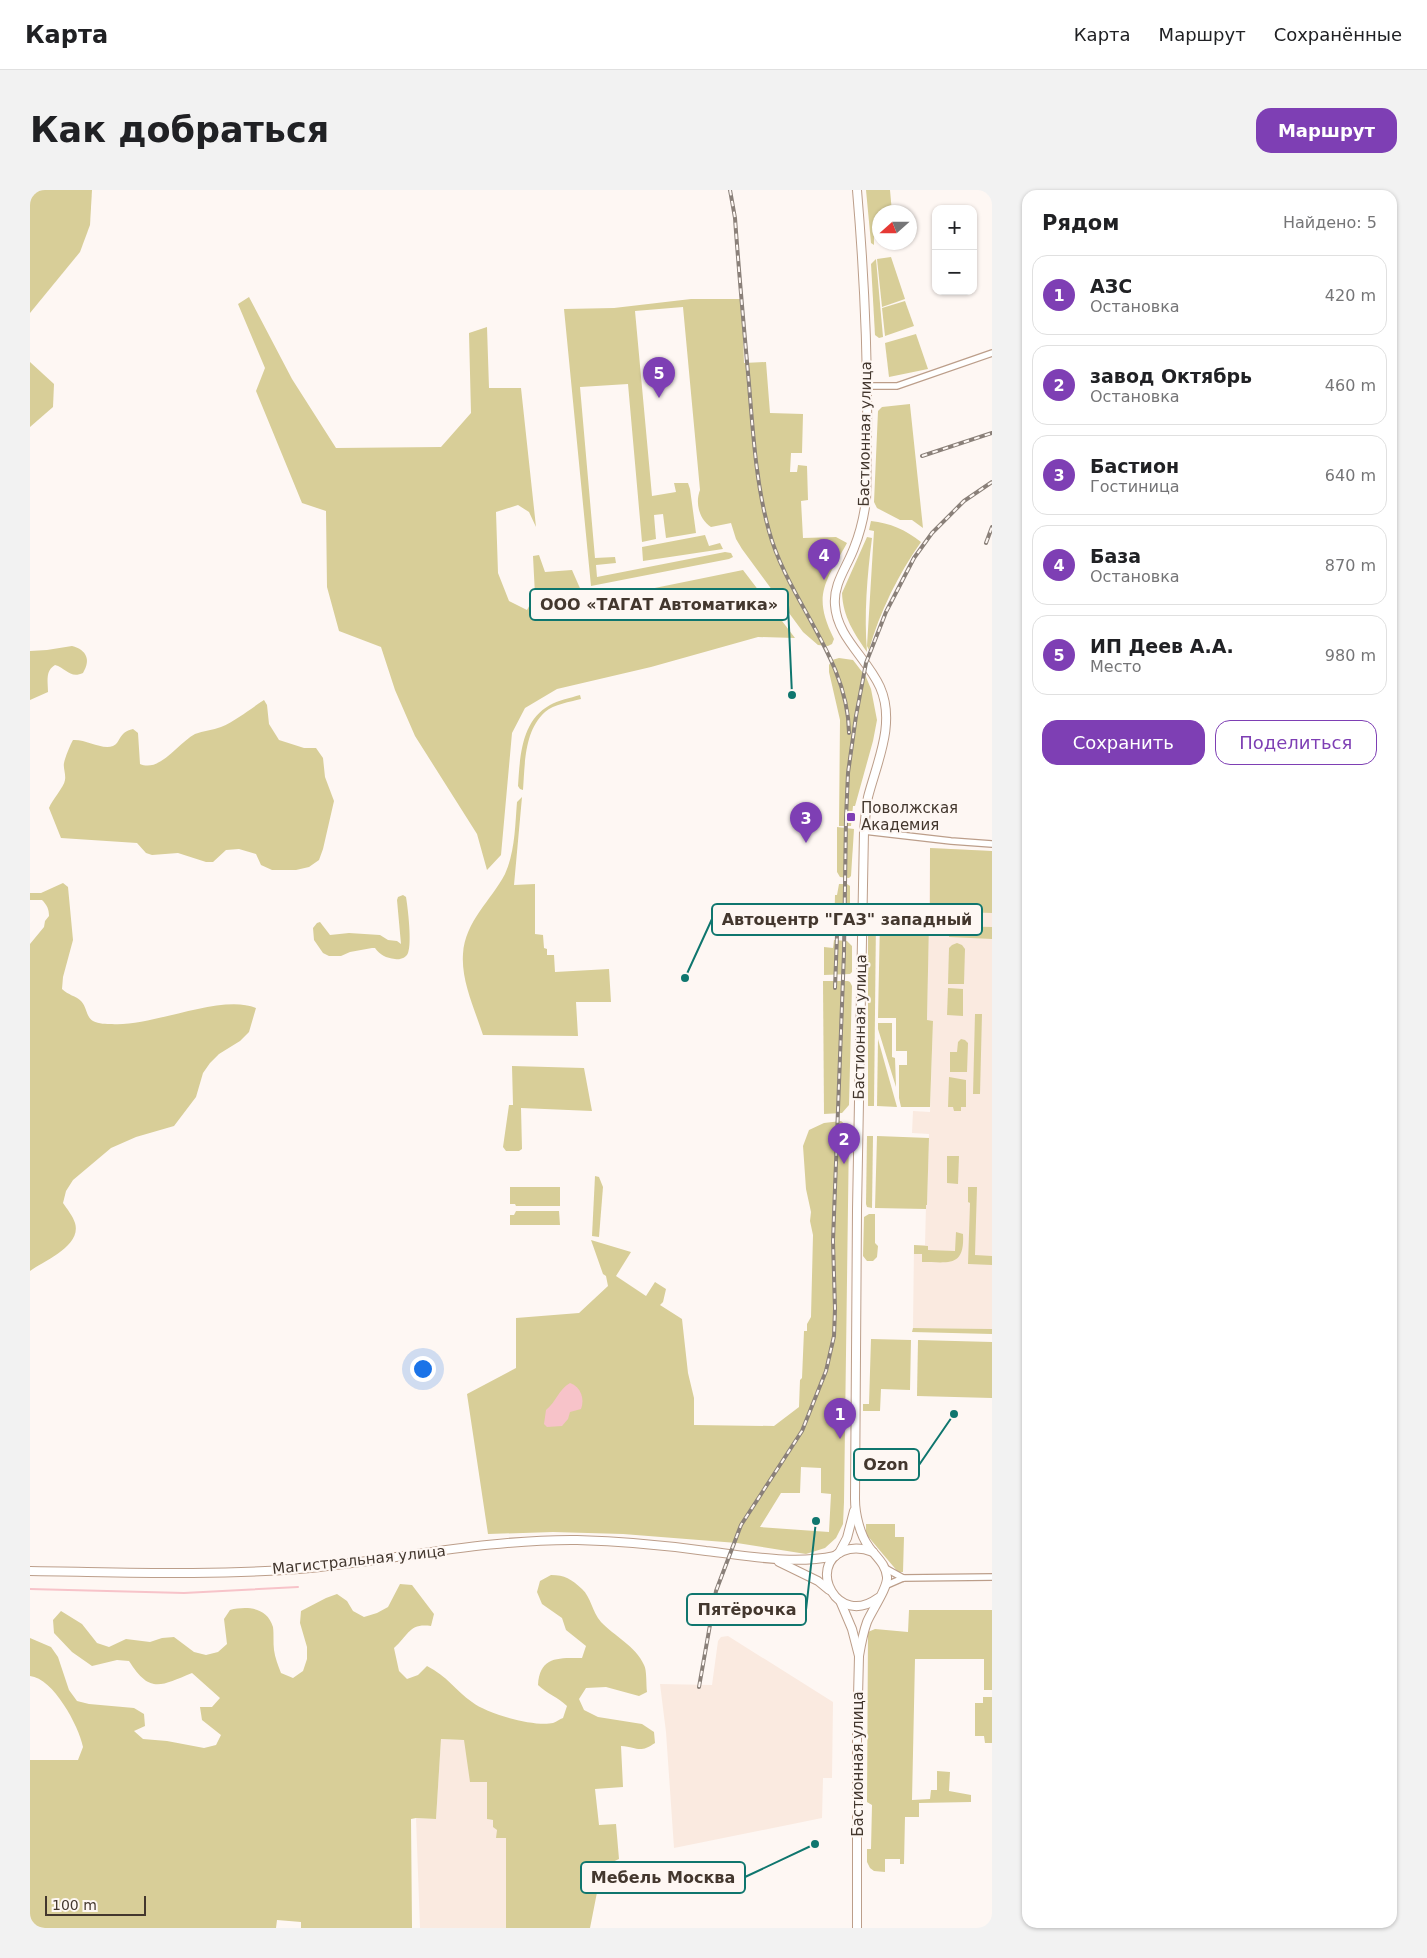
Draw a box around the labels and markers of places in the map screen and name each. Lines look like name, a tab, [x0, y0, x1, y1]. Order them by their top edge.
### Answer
pin: 5	[643, 357, 675, 398]
pin: 4	[808, 539, 840, 580]
callout: ООО «ТАГАТ Автоматика»	[530, 589, 788, 620]
place label: Поволжская Академия	[861, 799, 958, 834]
pin: 3	[790, 802, 822, 843]
marker: Поволжская Академия	[845, 811, 857, 823]
callout: Автоцентр "ГАЗ" западный	[712, 904, 982, 935]
pin: 2	[828, 1123, 860, 1164]
pin: 1	[824, 1398, 856, 1439]
callout: Ozon	[854, 1449, 919, 1480]
callout: Пятёрочка	[687, 1594, 806, 1625]
callout: Мебель Москва	[581, 1862, 745, 1893]

